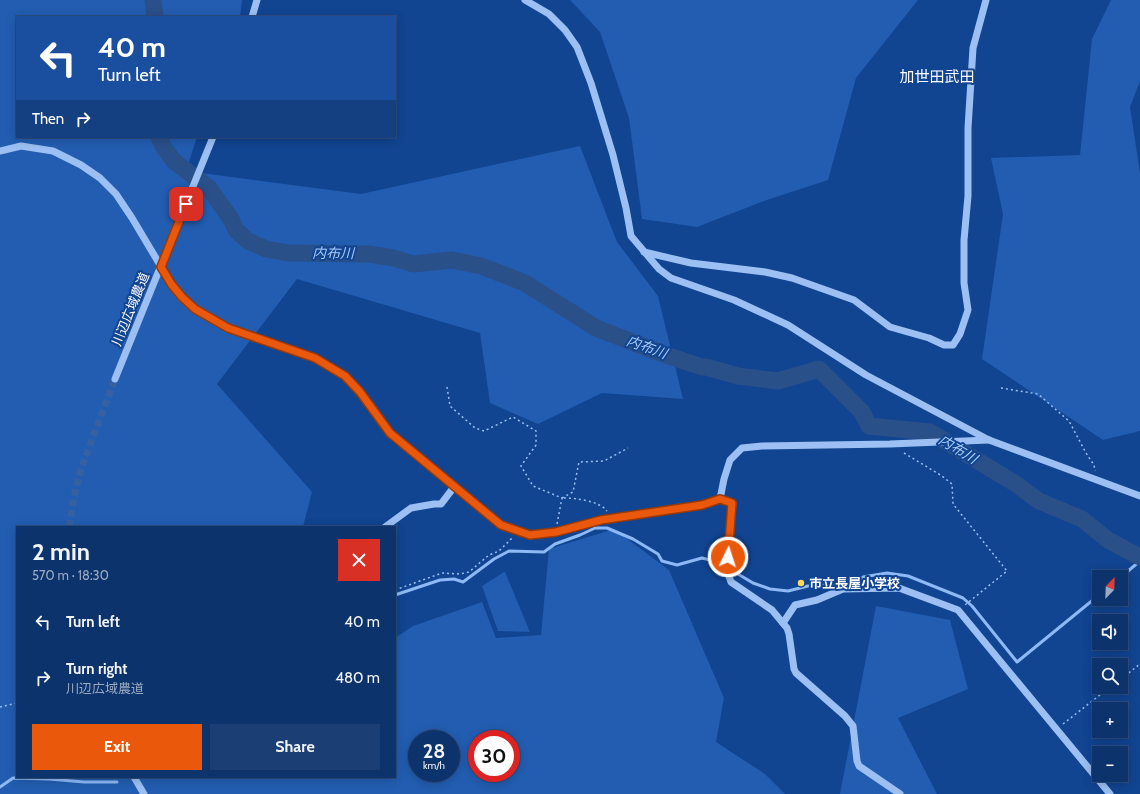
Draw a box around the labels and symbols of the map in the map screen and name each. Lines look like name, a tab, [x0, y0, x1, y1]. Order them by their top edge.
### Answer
district label: 加世田武田	[899, 68, 975, 86]
pin	[169, 187, 203, 221]
water label: 内布川	[312, 244, 356, 262]
street label: 川辺広域農道	[108, 270, 152, 348]
water label: 内布川	[624, 331, 672, 363]
water label: 内布川	[935, 430, 982, 469]
position arrow	[707, 536, 749, 578]
north arrow	[1092, 570, 1128, 606]
place label: 市立長屋小学校	[809, 575, 900, 591]
marker: 市立長屋小学校	[796, 578, 806, 588]
speed limit sign: 30	[468, 730, 520, 782]

